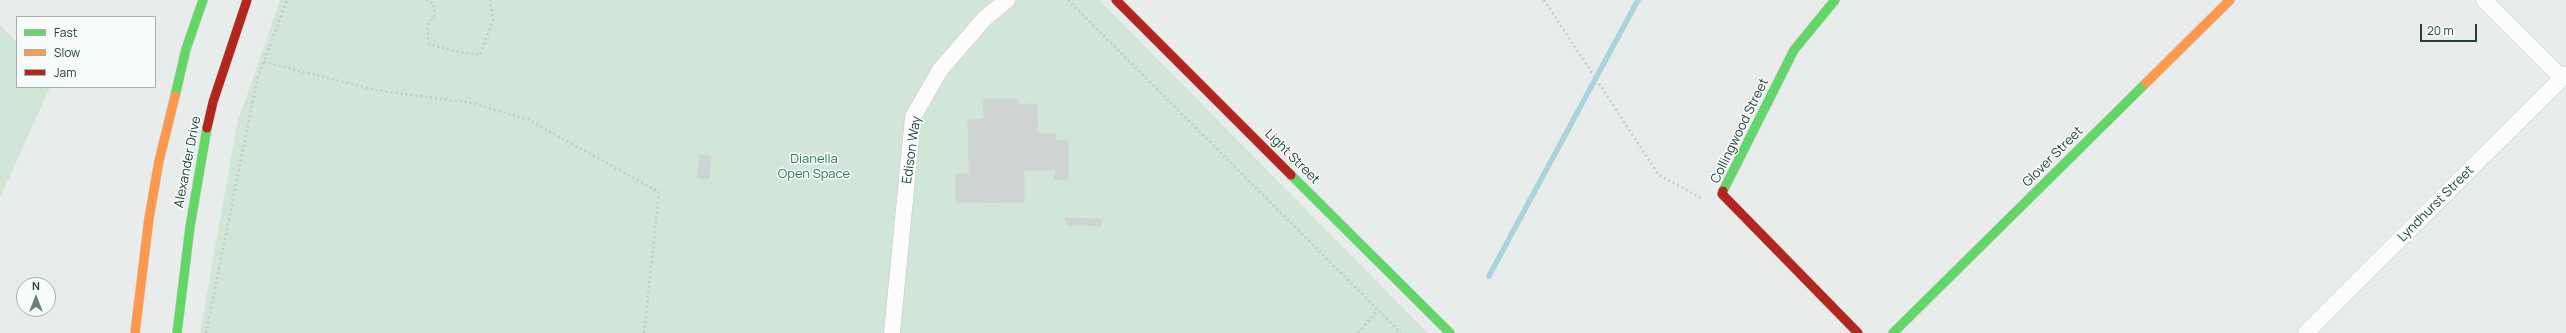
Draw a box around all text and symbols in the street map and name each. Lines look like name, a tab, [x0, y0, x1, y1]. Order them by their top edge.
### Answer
legend	[16, 16, 156, 88]
scale bar	[2422, 16, 2479, 42]
text: 20 m	[2427, 22, 2454, 39]
text: Fast	[54, 24, 78, 41]
text: Slow	[54, 44, 80, 61]
text: Jam	[54, 64, 76, 81]
street label: Collingwood Street	[1708, 76, 1772, 186]
street label: Alexander Drive	[171, 115, 205, 209]
street label: Edison Way	[900, 115, 924, 185]
street label: Glover Street	[2020, 124, 2086, 190]
street label: Light Street	[1261, 126, 1323, 188]
park label: Dianella Open Space	[778, 151, 850, 182]
street label: Lyndhurst Street	[2395, 163, 2477, 245]
north arrow	[16, 277, 56, 317]
text: N	[32, 278, 40, 293]

